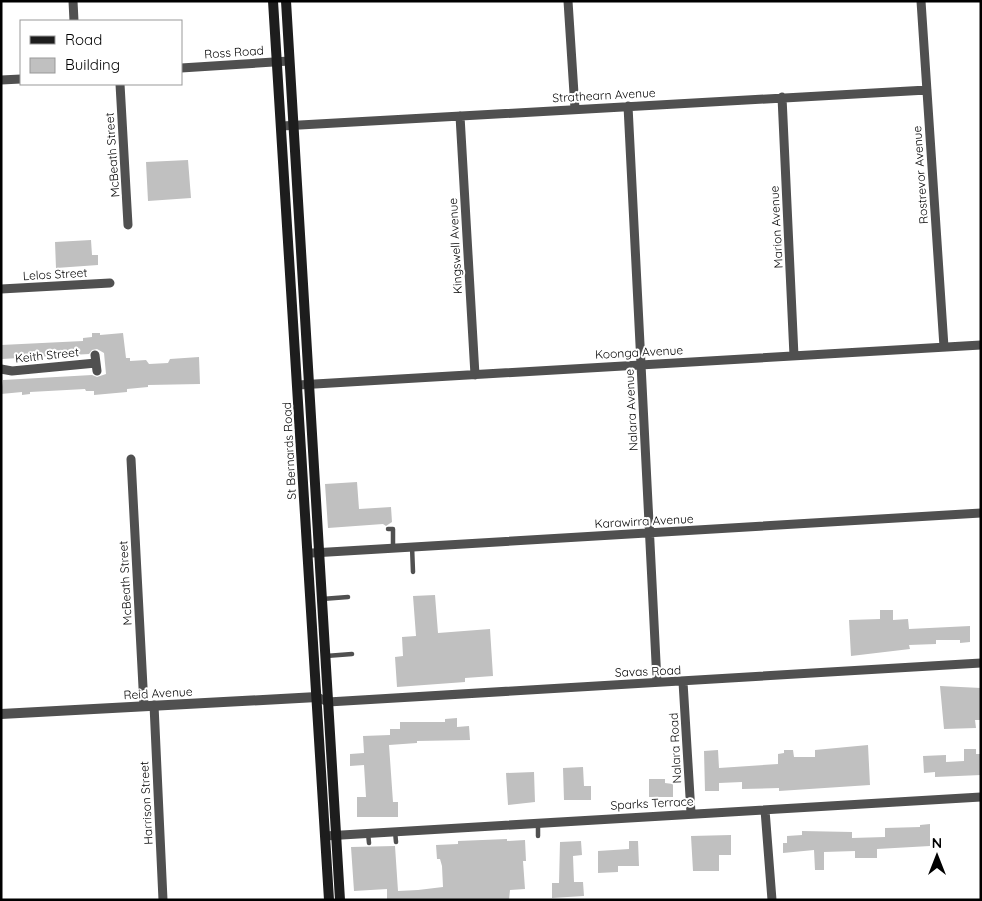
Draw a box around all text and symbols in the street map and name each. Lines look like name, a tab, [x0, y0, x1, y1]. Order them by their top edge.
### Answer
legend	[20, 20, 182, 85]
text: Road	[65, 30, 102, 49]
street label: Ross Road	[204, 42, 264, 62]
text: Building	[65, 55, 120, 74]
street label: Strathearn Avenue	[552, 85, 656, 105]
street label: McBeath Street	[102, 112, 122, 198]
street label: Rostrevor Avenue	[909, 125, 931, 225]
street label: Marion Avenue	[766, 185, 786, 269]
street label: Kingswell Avenue	[445, 197, 465, 294]
street label: Lelos Street	[22, 265, 88, 283]
street label: Koonga Avenue	[595, 342, 684, 362]
street label: Keith Street	[14, 344, 80, 366]
street label: Nalara Avenue	[621, 368, 641, 451]
street label: St Bernards Road	[279, 402, 299, 500]
street label: Karawirra Avenue	[594, 511, 694, 531]
street label: McBeath Street	[115, 540, 135, 626]
street label: Savas Road	[615, 662, 681, 680]
street label: Reid Avenue	[123, 684, 193, 702]
street label: Nalara Road	[666, 712, 684, 784]
street label: Harrison Street	[136, 761, 156, 845]
street label: Sparks Terrace	[610, 793, 694, 813]
north arrow	[912, 831, 962, 881]
text: N	[932, 834, 942, 852]

